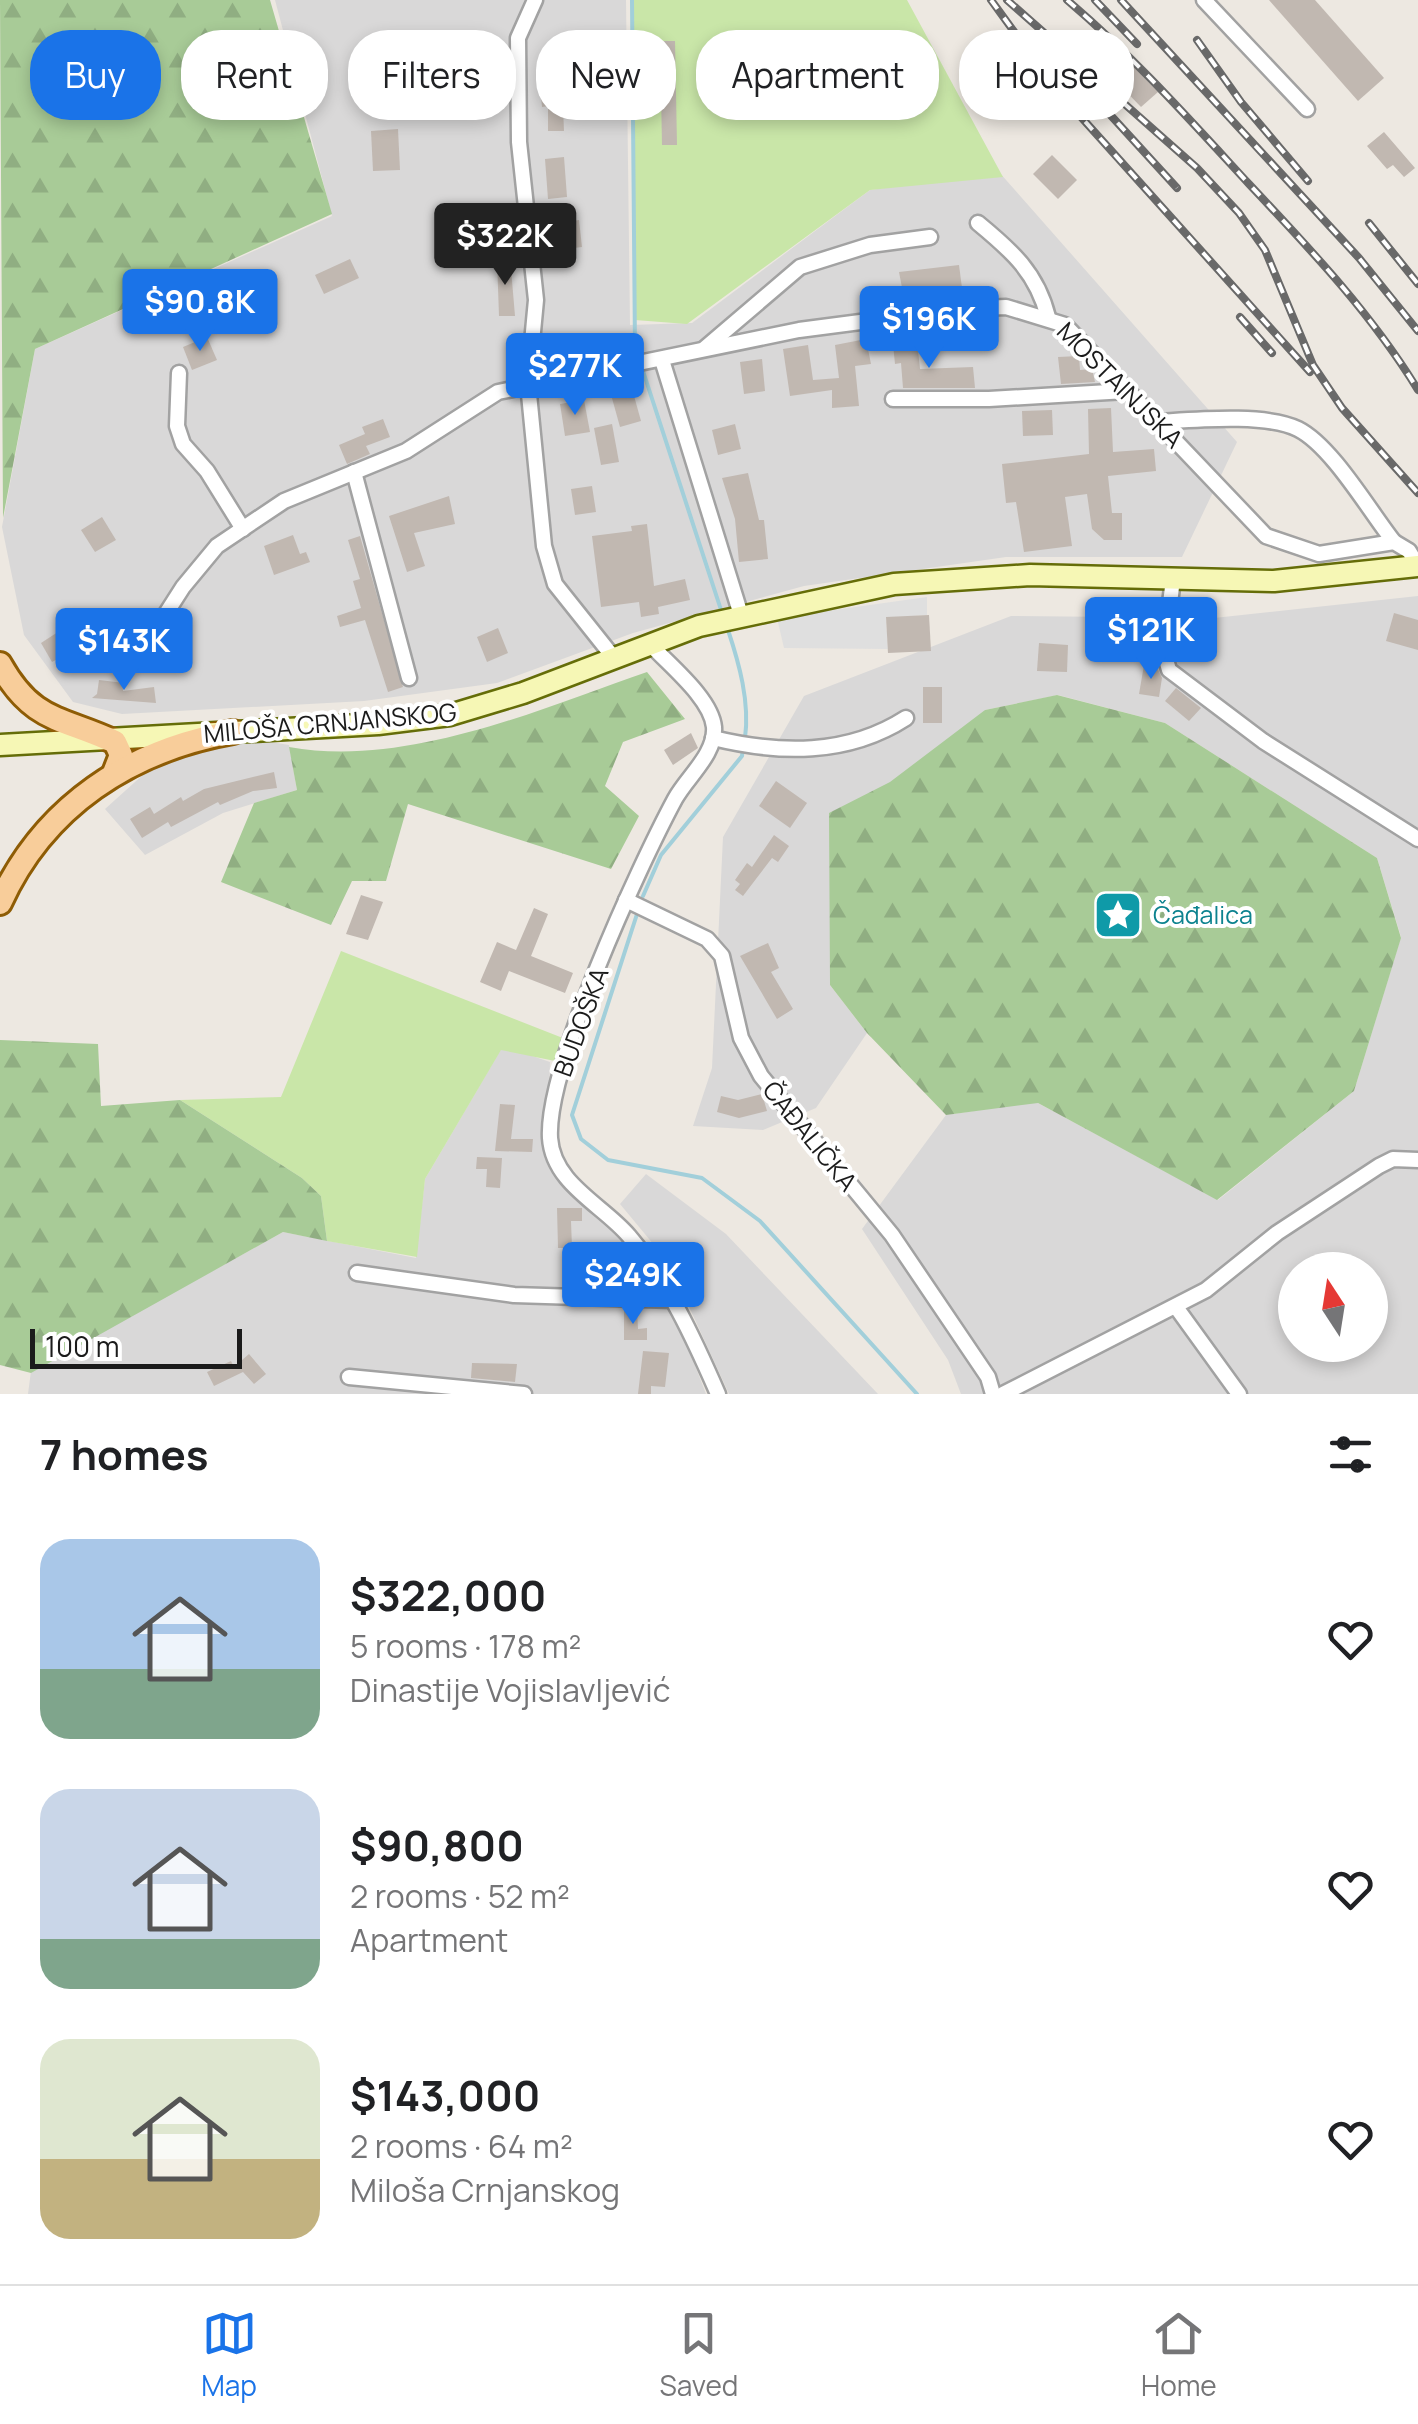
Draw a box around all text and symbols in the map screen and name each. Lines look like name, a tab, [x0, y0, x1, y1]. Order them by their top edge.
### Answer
chip: Buy	[30, 30, 161, 120]
chip: Rent	[181, 30, 328, 120]
chip: Filters	[348, 30, 516, 120]
chip: New	[536, 30, 676, 120]
chip: Apartment	[696, 30, 939, 120]
chip: House	[959, 30, 1134, 120]
pin: $322K	[435, 203, 575, 288]
text: $322K	[456, 213, 554, 257]
pin: $90.8K	[119, 269, 281, 354]
text: $90.8K	[144, 279, 256, 323]
pin: $196K	[859, 286, 999, 371]
text: $196K	[882, 296, 976, 340]
street label: MOSTAINJSKA	[1050, 314, 1191, 456]
pin: $277K	[505, 333, 645, 418]
text: $277K	[528, 343, 622, 387]
pin: $121K	[1081, 597, 1221, 682]
text: $121K	[1107, 607, 1195, 651]
pin: $143K	[54, 608, 194, 693]
text: $143K	[78, 618, 170, 662]
street label: MILOŠA CRNJANSKOG	[202, 694, 458, 751]
place icon: Čađalica	[1092, 889, 1144, 941]
place label: Čađalica	[1153, 897, 1253, 932]
street label: BUDOŠKA	[545, 962, 616, 1081]
street label: ČAĐALIČKA	[755, 1073, 866, 1198]
pin: $249K	[563, 1242, 703, 1327]
text: $249K	[584, 1252, 682, 1296]
north arrow	[1278, 1252, 1388, 1362]
map controls	[1278, 1252, 1388, 1362]
scale bar	[30, 1324, 242, 1368]
text: 100 m	[45, 1327, 119, 1365]
text: 7 homes	[40, 1425, 208, 1483]
icon: filters	[1323, 1427, 1378, 1482]
text: $322,000	[350, 1566, 546, 1624]
icon: home	[120, 1579, 240, 1699]
icon: heart	[1323, 1612, 1378, 1667]
text: 5 rooms · 178 m²	[350, 1624, 581, 1668]
text: Dinastije Vojislavljević	[350, 1668, 670, 1712]
text: $90,800	[350, 1816, 524, 1874]
icon: home	[120, 1829, 240, 1949]
icon: heart	[1323, 1862, 1378, 1917]
text: 2 rooms · 52 m²	[350, 1874, 570, 1918]
text: Apartment	[350, 1918, 508, 1962]
text: $143,000	[350, 2066, 540, 2124]
icon: home	[120, 2079, 240, 2199]
icon: heart	[1323, 2112, 1378, 2167]
text: 2 rooms · 64 m²	[350, 2124, 573, 2168]
text: Miloša Crnjanskog	[350, 2168, 620, 2212]
tab: Map	[201, 2306, 257, 2404]
tab: Saved	[660, 2306, 738, 2404]
tab: Home	[1141, 2306, 1217, 2404]

